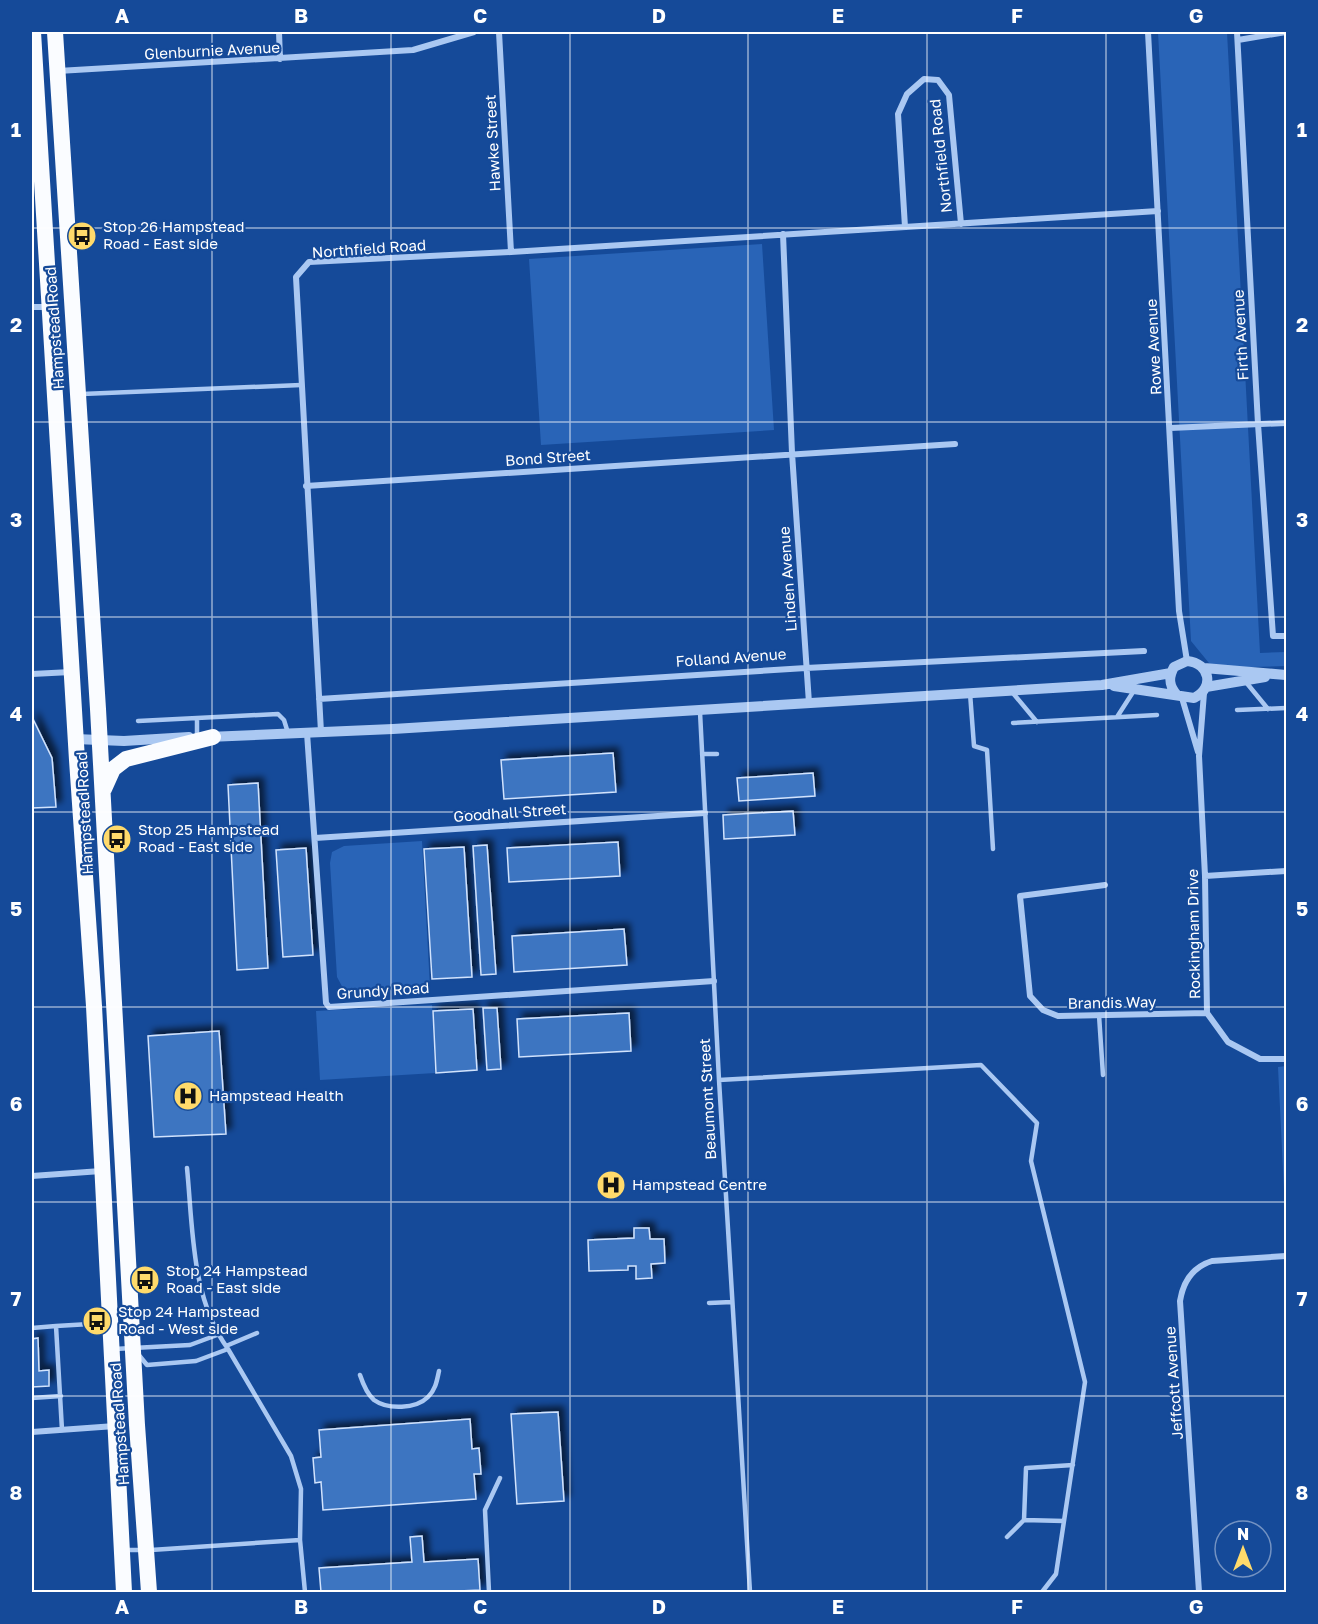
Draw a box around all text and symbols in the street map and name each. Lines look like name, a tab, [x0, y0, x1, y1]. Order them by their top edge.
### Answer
text: A	[115, 3, 129, 27]
text: B	[294, 3, 308, 27]
text: C	[473, 3, 487, 27]
text: D	[652, 3, 666, 27]
text: E	[832, 3, 844, 27]
text: F	[1011, 3, 1023, 27]
text: G	[1189, 3, 1203, 27]
street label: Glenburnie Avenue	[144, 37, 281, 63]
street label: Hawke Street	[480, 94, 504, 192]
street label: Northfield Road	[925, 98, 955, 214]
text: 1	[11, 117, 21, 141]
text: 1	[1297, 117, 1307, 141]
place label: Stop 26 Hampstead Road - East side	[103, 217, 245, 252]
bus stop icon: Stop 26 Hampstead Road - East side	[66, 220, 98, 252]
street label: Northfield Road	[311, 235, 427, 261]
street label: Hampstead Road	[41, 266, 67, 390]
street label: Firth Avenue	[1229, 289, 1251, 381]
street label: Rowe Avenue	[1141, 298, 1165, 396]
text: 2	[10, 312, 22, 336]
text: 2	[1296, 312, 1308, 336]
street label: Bond Street	[505, 445, 591, 469]
text: 3	[10, 507, 22, 531]
text: 3	[1296, 507, 1308, 531]
street label: Linden Avenue	[774, 525, 800, 632]
street label: Folland Avenue	[675, 644, 787, 670]
text: 4	[10, 701, 22, 725]
text: 4	[1296, 701, 1308, 725]
street label: Hampstead Road	[72, 751, 96, 875]
street label: Goodhall Street	[453, 799, 567, 825]
place label: Stop 25 Hampstead Road - East side	[138, 820, 279, 855]
bus stop icon: Stop 25 Hampstead Road - East side	[101, 823, 133, 855]
street label: Rockingham Drive	[1183, 869, 1203, 999]
text: 5	[10, 896, 22, 920]
text: 5	[1296, 896, 1308, 920]
street label: Grundy Road	[336, 978, 430, 1002]
street label: Brandis Way	[1067, 992, 1157, 1012]
street label: Beaumont Street	[695, 1038, 719, 1160]
hospital icon: Hampstead Health	[172, 1080, 204, 1112]
place label: Hampstead Health	[209, 1086, 344, 1104]
text: 6	[10, 1091, 22, 1115]
text: 6	[1296, 1091, 1308, 1115]
hospital icon: Hampstead Centre	[595, 1169, 627, 1201]
place label: Hampstead Centre	[632, 1175, 767, 1193]
place label: Stop 24 Hampstead Road - East side	[166, 1261, 308, 1296]
bus stop icon: Stop 24 Hampstead Road - East side	[129, 1264, 161, 1296]
text: 7	[11, 1286, 22, 1310]
text: 7	[1297, 1286, 1308, 1310]
place label: Stop 24 Hampstead Road - West side	[118, 1302, 260, 1337]
bus stop icon: Stop 24 Hampstead Road - West side	[81, 1305, 113, 1337]
street label: Jeffcott Avenue	[1160, 1326, 1186, 1440]
street label: Hampstead Road	[106, 1362, 132, 1486]
text: 8	[10, 1480, 22, 1504]
text: 8	[1296, 1480, 1308, 1504]
north arrow	[1213, 1519, 1273, 1579]
text: N	[1237, 1524, 1249, 1544]
text: A	[115, 1594, 129, 1618]
text: B	[294, 1594, 308, 1618]
text: C	[473, 1594, 487, 1618]
text: D	[652, 1594, 666, 1618]
text: E	[832, 1594, 844, 1618]
text: F	[1011, 1594, 1023, 1618]
text: G	[1189, 1594, 1203, 1618]

